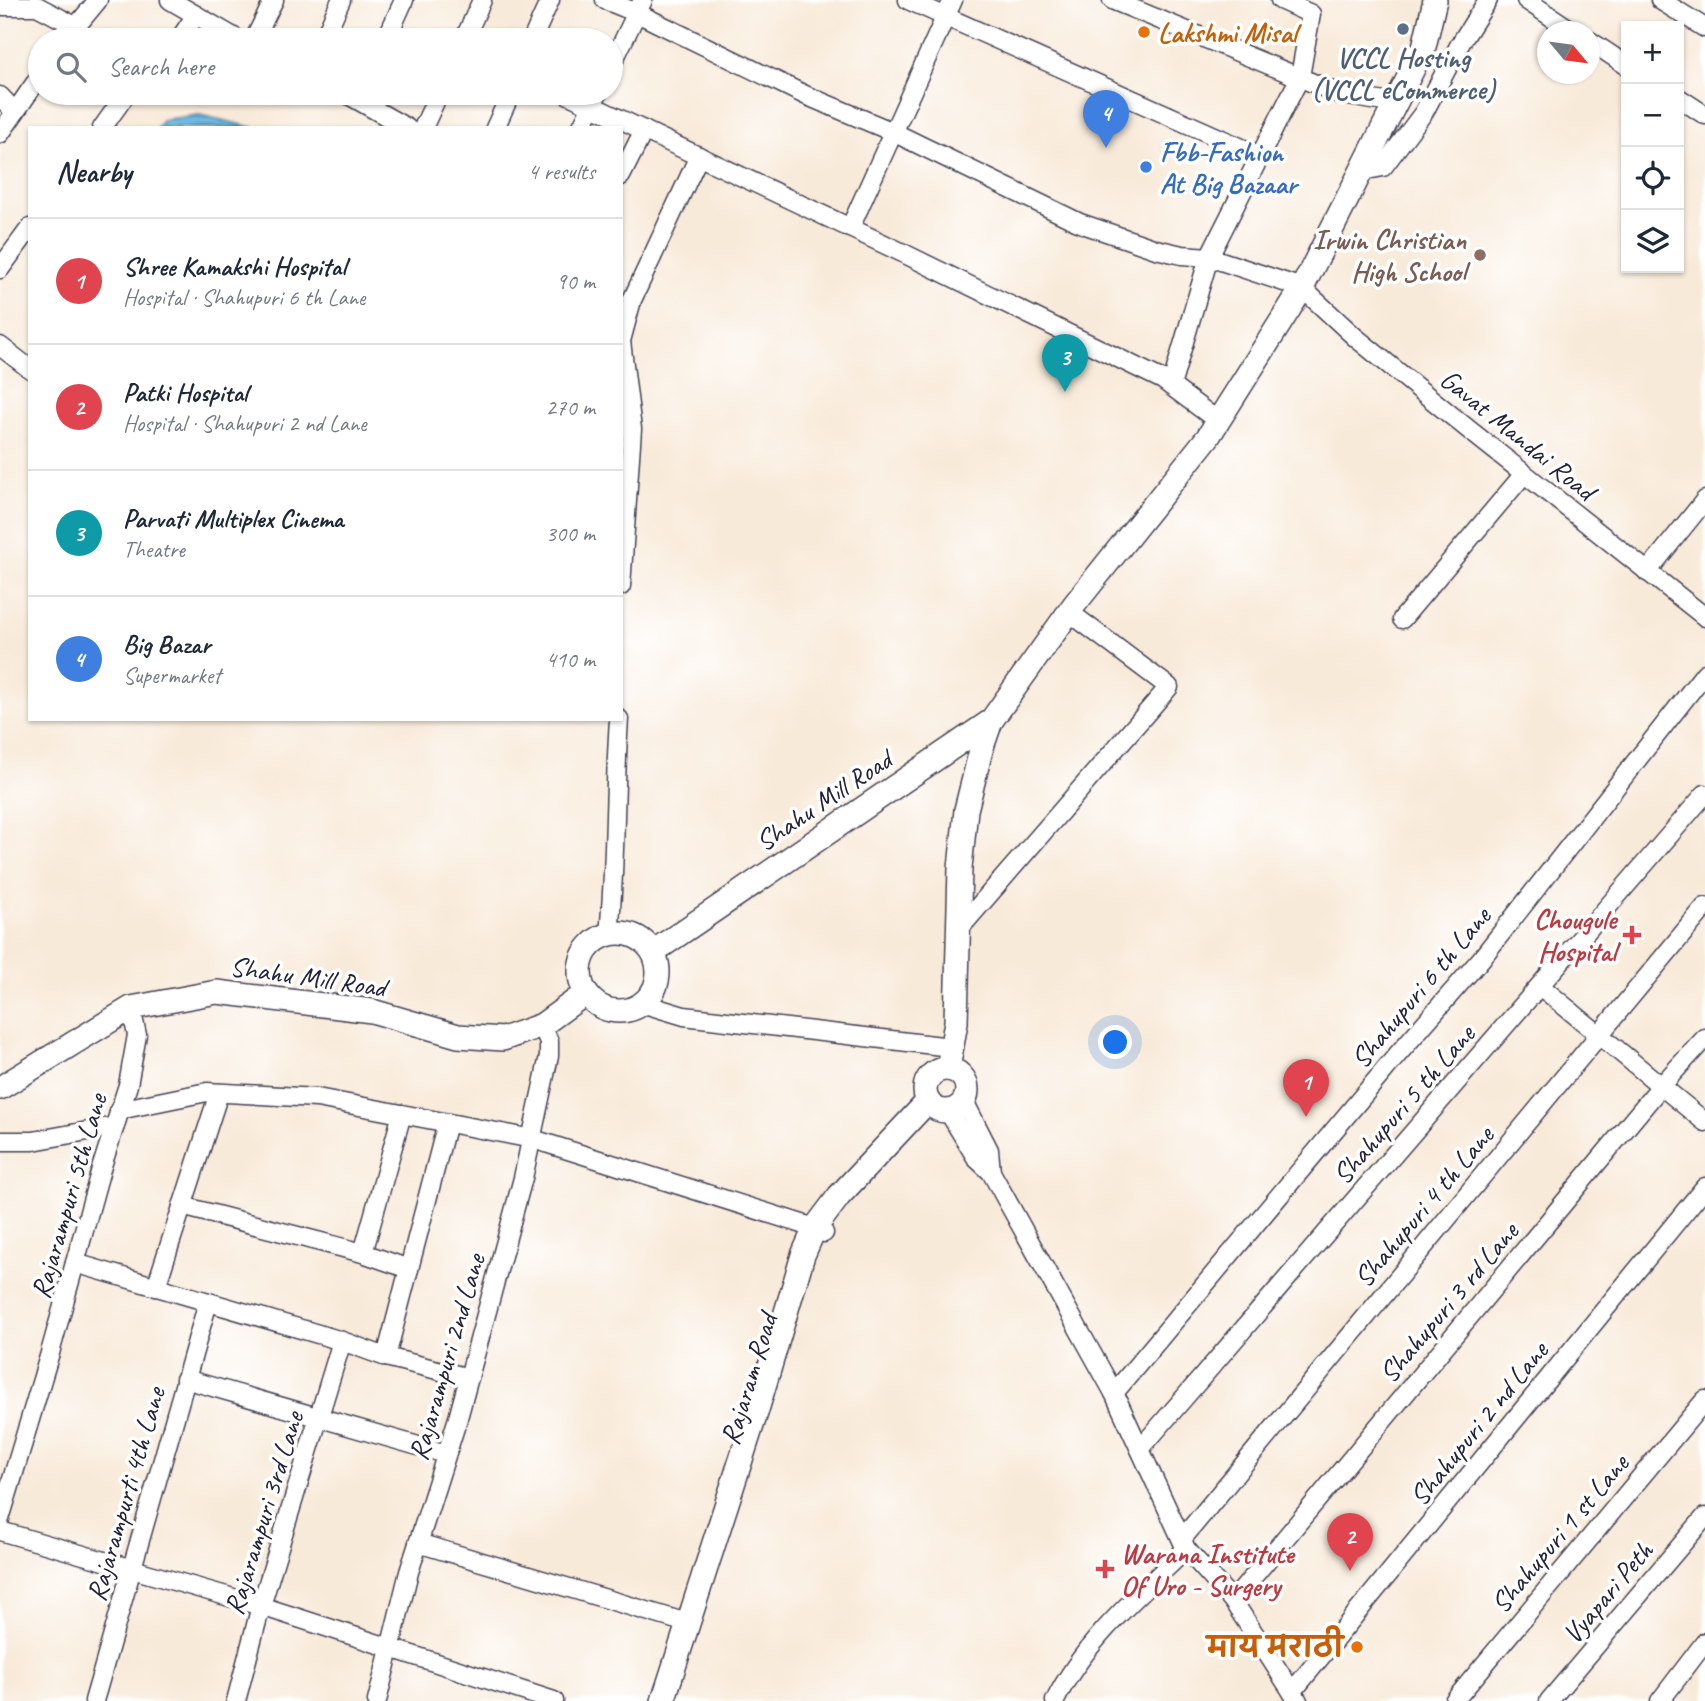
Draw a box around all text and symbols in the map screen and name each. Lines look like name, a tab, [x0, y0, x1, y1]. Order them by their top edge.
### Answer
place label: Lakshmi Misal	[1158, 15, 1302, 50]
marker: VCCL Hosting (VCCL eCommerce)	[1395, 21, 1411, 37]
north arrow	[1537, 21, 1600, 84]
map controls	[1621, 21, 1684, 273]
button: +	[1621, 21, 1684, 84]
marker: Lakshmi Misal	[1136, 24, 1152, 40]
search box	[28, 28, 623, 105]
place label: VCCL Hosting (VCCL eCommerce)	[1311, 40, 1497, 107]
icon: search	[52, 48, 90, 86]
text: Search here	[108, 50, 214, 83]
button: −	[1621, 84, 1684, 147]
pin: 4	[1083, 90, 1129, 148]
place label: Fbb-Fashion At Big Bazaar	[1160, 134, 1300, 201]
button: locate	[1621, 147, 1684, 210]
text: Nearby	[56, 153, 132, 191]
text: 4 results	[528, 157, 595, 186]
marker: Fbb-Fashion At Big Bazaar	[1138, 159, 1154, 175]
button: layers	[1621, 210, 1684, 273]
place label: Irwin Christian High School	[1313, 222, 1471, 289]
marker: Irwin Christian High School	[1472, 247, 1488, 263]
text: Shree Kamakshi Hospital	[123, 250, 346, 283]
text: 1	[74, 267, 84, 296]
text: 90 m	[556, 267, 595, 296]
text: Hospital · Shahupuri 6 th Lane	[123, 283, 365, 312]
pin: 3	[1042, 334, 1088, 392]
street label: Gavat Mandai Road	[1433, 361, 1605, 510]
text: Patki Hospital	[123, 376, 248, 409]
text: 2	[74, 393, 84, 422]
text: 270 m	[546, 393, 595, 422]
text: Hospital · Shahupuri 2 nd Lane	[123, 409, 367, 438]
text: Parvati Multiplex Cinema	[123, 502, 343, 535]
text: 3	[74, 519, 84, 548]
text: 300 m	[546, 519, 595, 548]
text: Theatre	[123, 535, 185, 564]
text: Big Bazar	[123, 628, 210, 661]
text: 4	[74, 645, 84, 674]
text: 410 m	[546, 645, 595, 674]
text: Supermarket	[123, 661, 221, 690]
street label: Shahu Mill Road	[749, 740, 901, 859]
street label: Shahupuri 6 th Lane	[1343, 898, 1499, 1075]
place label: Chougule Hospital	[1534, 902, 1622, 969]
marker: Chougule Hospital	[1622, 925, 1642, 945]
street label: Shahu Mill Road	[228, 948, 392, 1005]
street label: Shahupuri 5 th Lane	[1325, 1016, 1483, 1191]
your location	[1098, 1025, 1132, 1059]
pin: 1	[1283, 1059, 1329, 1117]
street label: Rajarampuri 5th Lane	[23, 1088, 115, 1302]
street label: Shahupuri 4 th Lane	[1346, 1117, 1502, 1294]
street label: Shahupuri 3 rd Lane	[1371, 1213, 1527, 1390]
street label: Rajarampuri 2nd Lane	[400, 1248, 493, 1464]
street label: Rajaram Road	[712, 1306, 786, 1449]
street label: Shahupuri 2 nd Lane	[1401, 1333, 1557, 1513]
street label: Rajarampurti 4th Lane	[78, 1382, 173, 1605]
street label: Rajarampuri 3rd Lane	[216, 1406, 312, 1619]
street label: Shahupuri 1 st Lane	[1483, 1445, 1637, 1620]
pin: 2	[1327, 1513, 1373, 1571]
street label: Vyapari Peth	[1555, 1533, 1661, 1651]
place label: Warana Institute Of Uro - Surgery	[1121, 1536, 1296, 1603]
marker: Warana Institute Of Uro - Surgery	[1095, 1559, 1115, 1579]
place label: माय मराठी	[1204, 1625, 1345, 1665]
marker: माय मराठी	[1349, 1639, 1365, 1655]

